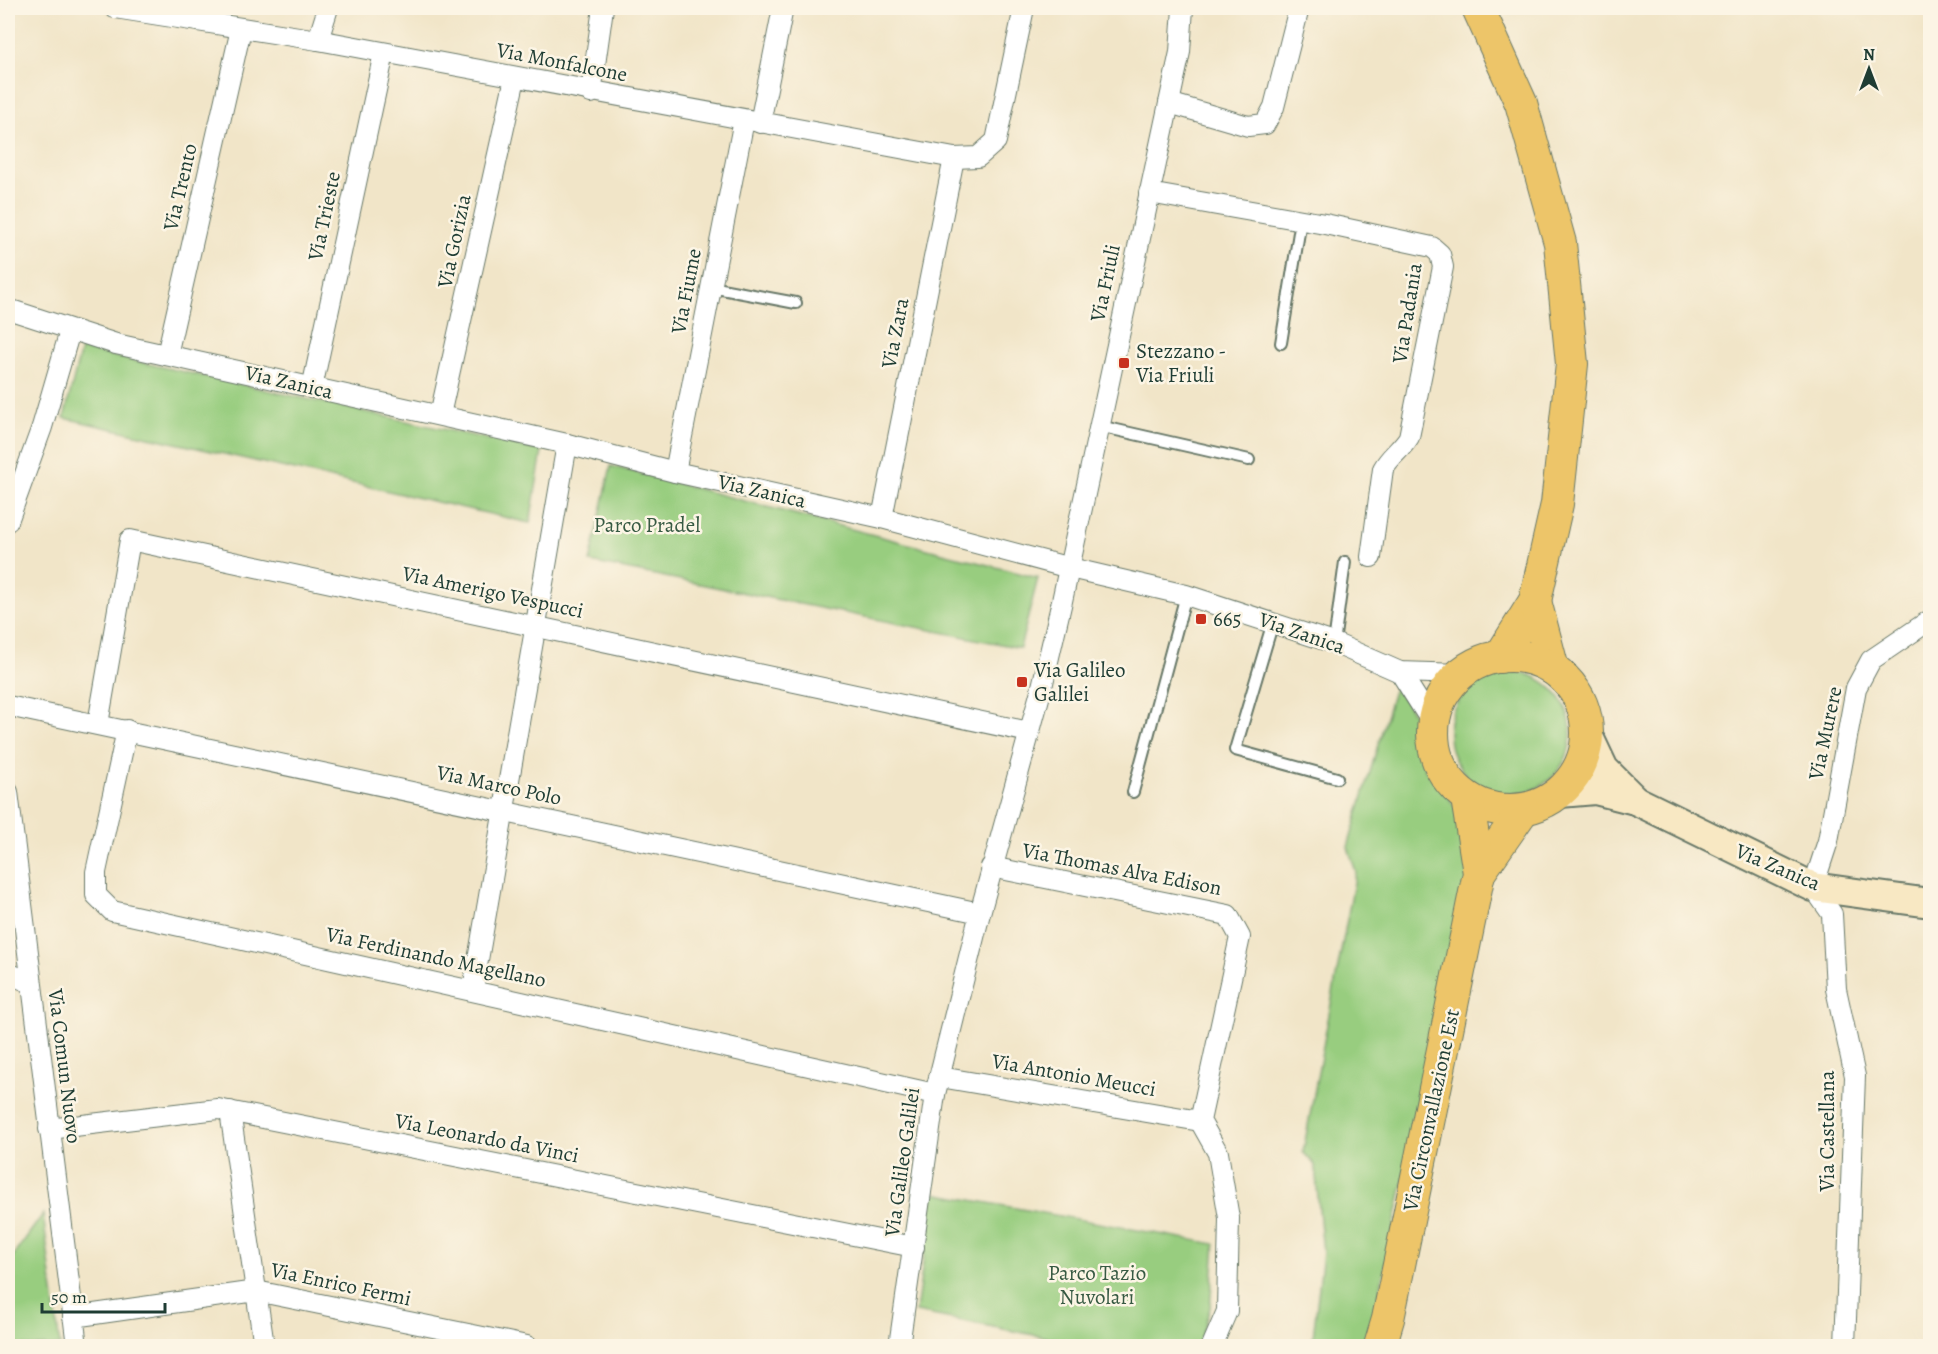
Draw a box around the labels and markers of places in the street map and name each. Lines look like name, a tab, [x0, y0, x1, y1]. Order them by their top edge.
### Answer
place label: Stezzano - Via Friuli	[1135, 337, 1226, 389]
marker: Stezzano - Via Friuli	[1117, 356, 1131, 370]
place label: 665	[1213, 605, 1241, 633]
marker: 665	[1194, 612, 1208, 626]
place label: Via Galileo Galilei	[1033, 656, 1125, 708]
marker: Via Galileo Galilei	[1015, 675, 1029, 689]

